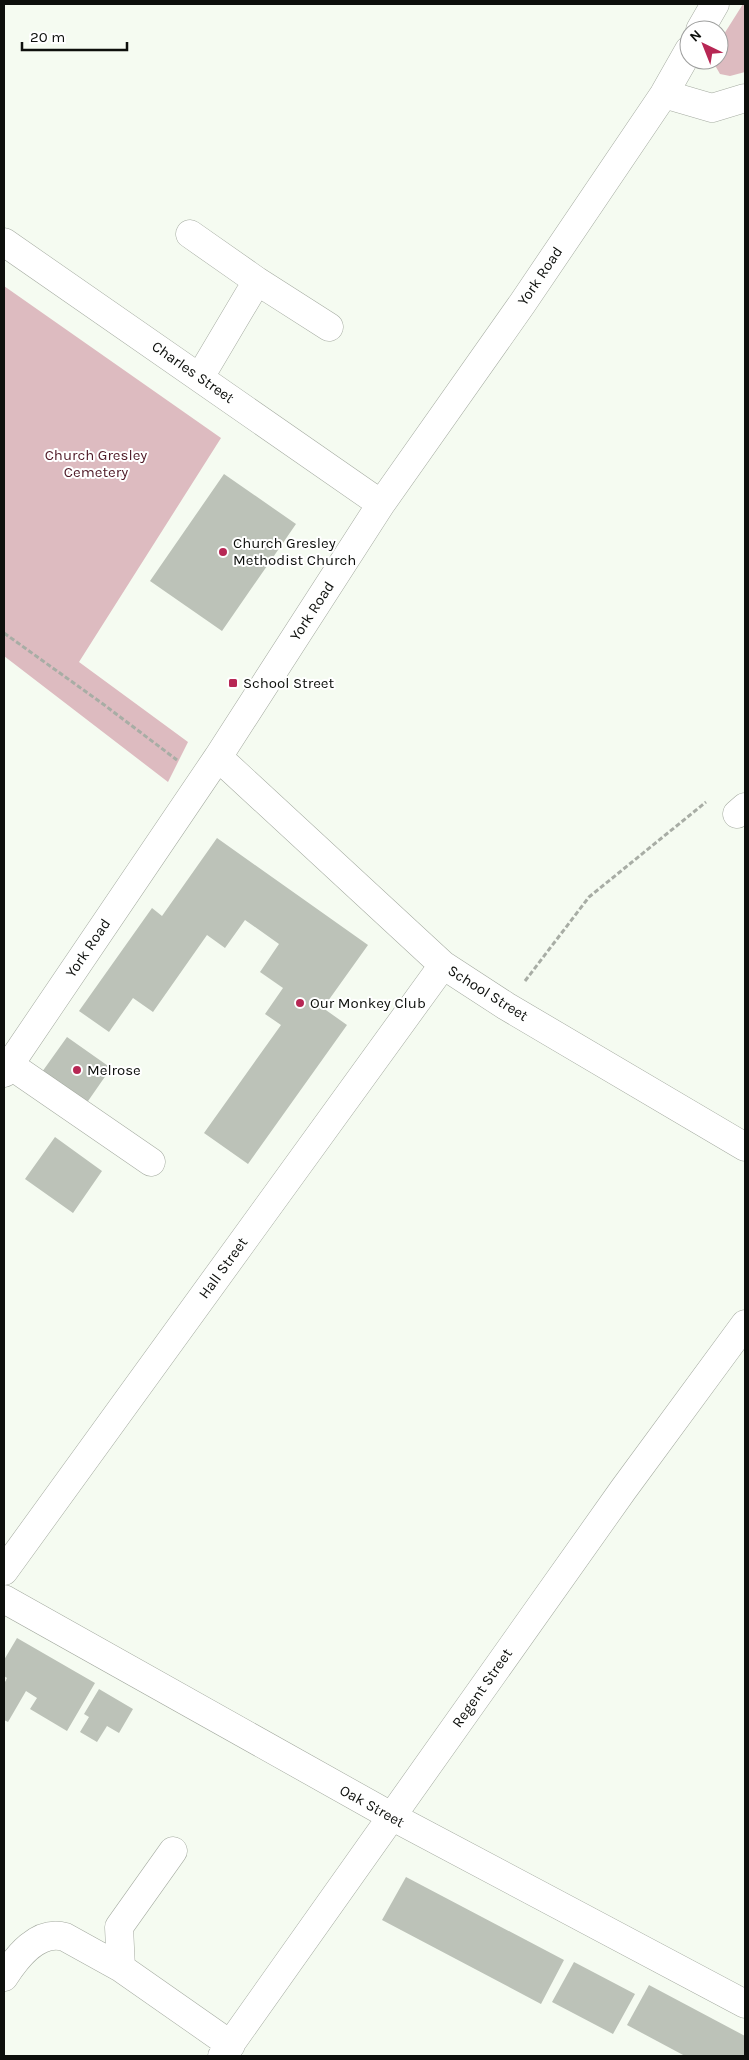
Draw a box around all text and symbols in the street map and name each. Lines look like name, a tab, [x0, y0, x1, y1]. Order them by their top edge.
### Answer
scale bar	[22, 20, 128, 52]
north arrow	[679, 20, 729, 70]
text: N	[686, 26, 705, 46]
text: 20 m	[30, 28, 65, 46]
street label: York Road	[514, 243, 566, 309]
street label: Charles Street	[148, 337, 238, 407]
park label: Church Gresley Cemetery	[45, 446, 147, 481]
place label: Church Gresley Methodist Church	[233, 534, 356, 569]
marker: Church Gresley Methodist Church	[217, 546, 229, 558]
street label: York Road	[286, 578, 338, 644]
place label: School Street	[243, 674, 335, 692]
marker: School Street	[227, 677, 239, 689]
street label: York Road	[62, 915, 114, 981]
street label: School Street	[445, 961, 532, 1025]
place label: Our Monkey Club	[310, 994, 426, 1012]
marker: Our Monkey Club	[294, 997, 306, 1009]
place label: Melrose	[87, 1061, 141, 1079]
marker: Melrose	[71, 1064, 83, 1076]
street label: Hall Street	[195, 1234, 251, 1302]
street label: Regent Street	[448, 1645, 516, 1731]
street label: Oak Street	[337, 1781, 408, 1831]

